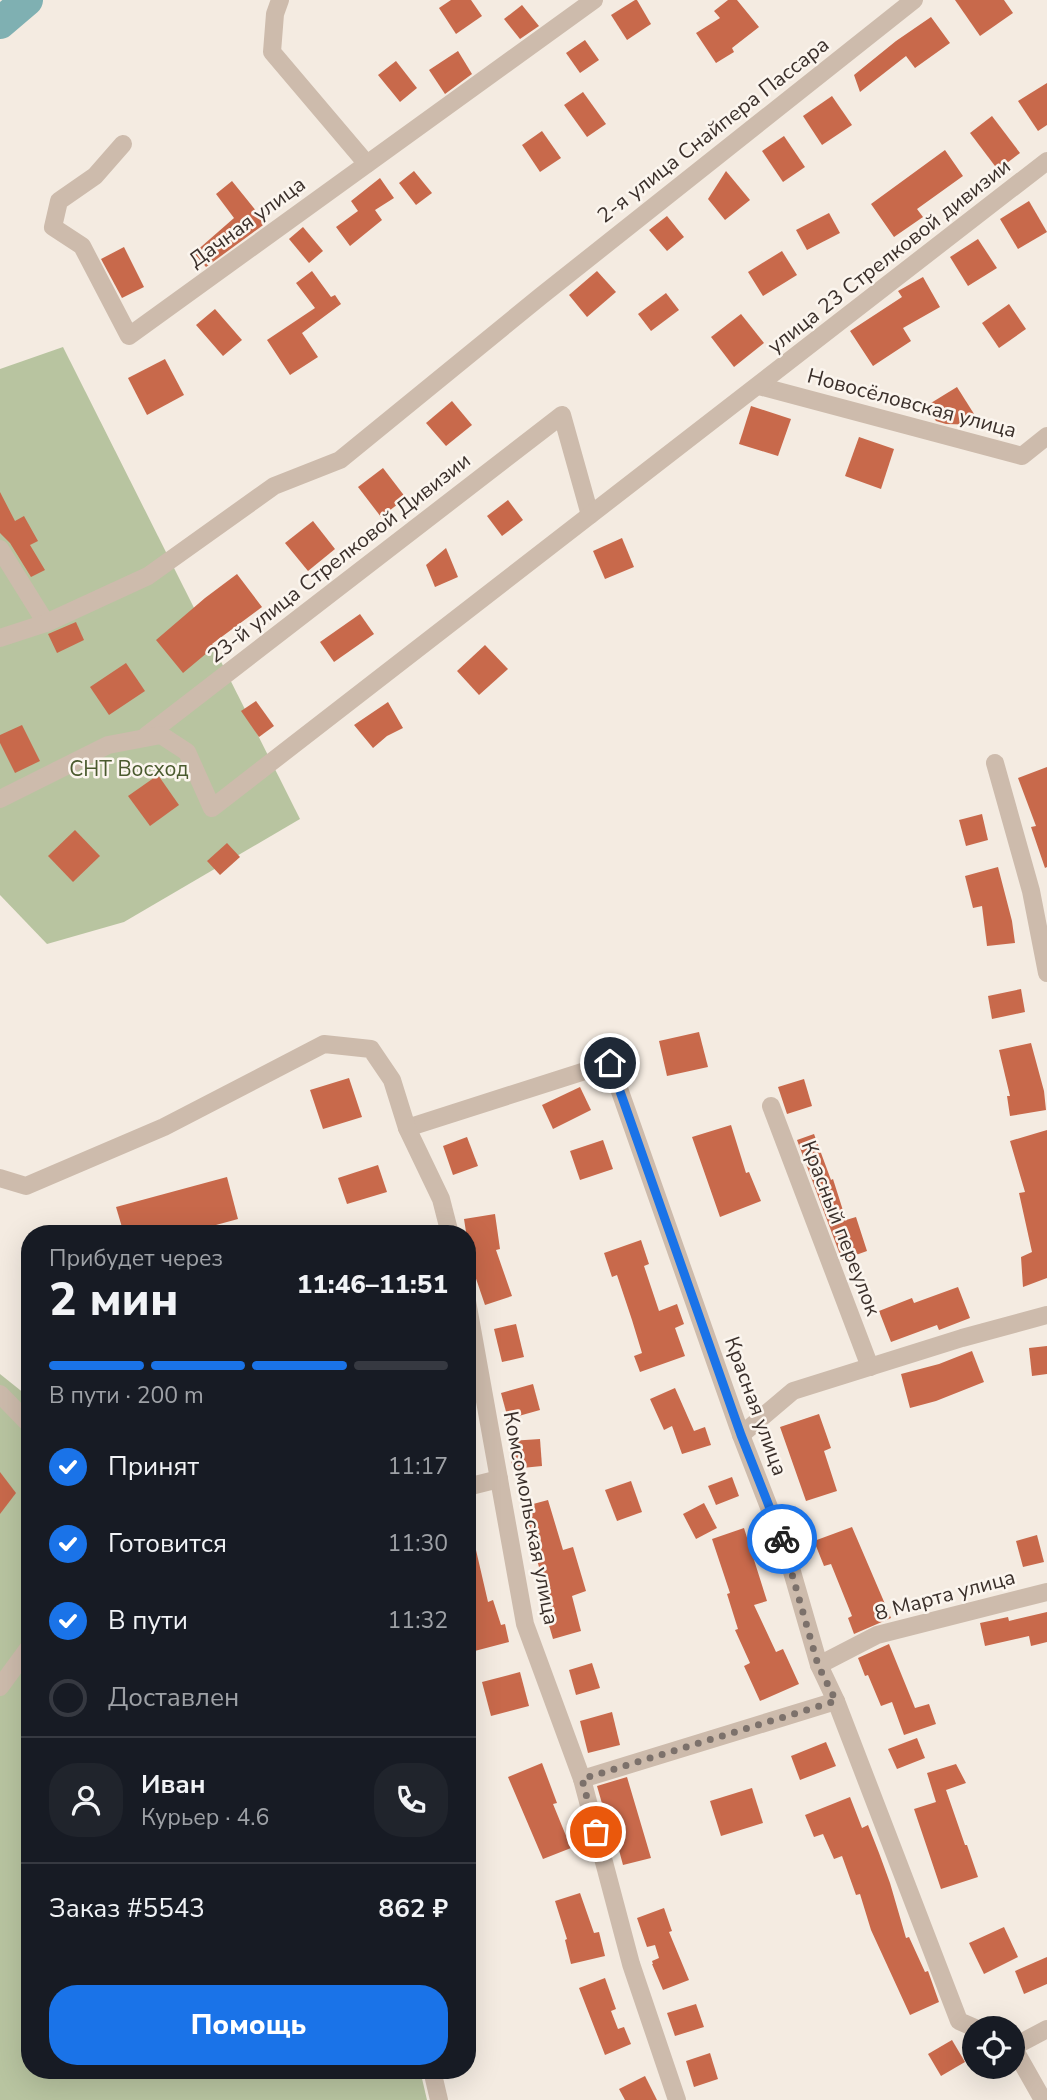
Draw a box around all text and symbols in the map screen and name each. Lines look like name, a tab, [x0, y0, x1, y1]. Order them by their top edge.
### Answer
street label: 2-я улица Снайпера Пассара	[591, 31, 835, 229]
street label: улица 23 Стрелковой дивизии	[762, 152, 1016, 360]
street label: Дачная улица	[183, 170, 311, 274]
street label: Новосёловская улица	[804, 362, 1020, 444]
street label: 23-й улица Стрелковой Дивизии	[202, 446, 476, 670]
park label: СНТ Восход	[69, 755, 189, 783]
pin	[580, 1033, 640, 1093]
icon: home	[591, 1044, 629, 1082]
street label: Красный переулок	[795, 1137, 888, 1320]
text: Прибудет через	[49, 1243, 223, 1274]
text: 11:46–11:51	[297, 1267, 448, 1302]
text: 2 мин	[49, 1268, 178, 1331]
street label: Красная улица	[718, 1333, 794, 1479]
text: В пути · 200 m	[49, 1380, 204, 1411]
street label: Комсомольская улица	[497, 1409, 565, 1627]
icon: check	[49, 1448, 87, 1486]
text: Принят	[108, 1449, 199, 1484]
text: 11:17	[388, 1451, 448, 1482]
courier	[747, 1504, 817, 1574]
icon: bike	[763, 1520, 801, 1558]
icon: check	[49, 1525, 87, 1563]
text: Готовится	[108, 1526, 227, 1561]
text: 11:30	[388, 1528, 448, 1559]
street label: 8 Марта улица	[872, 1563, 1018, 1627]
icon: check	[49, 1602, 87, 1640]
text: В пути	[108, 1603, 188, 1638]
text: 11:32	[388, 1605, 448, 1636]
text: Доставлен	[108, 1680, 239, 1715]
button: person	[49, 1763, 123, 1837]
button: phone	[374, 1763, 448, 1837]
text: Иван	[141, 1767, 206, 1802]
text: Курьер · 4.6	[141, 1802, 269, 1833]
pin	[566, 1802, 626, 1862]
icon: bag	[577, 1813, 615, 1851]
text: Заказ #5543	[49, 1891, 205, 1926]
text: 862 ₽	[379, 1891, 448, 1926]
button: Помощь	[49, 1985, 448, 2065]
map controls	[962, 2016, 1025, 2079]
button: locate	[962, 2016, 1025, 2079]

